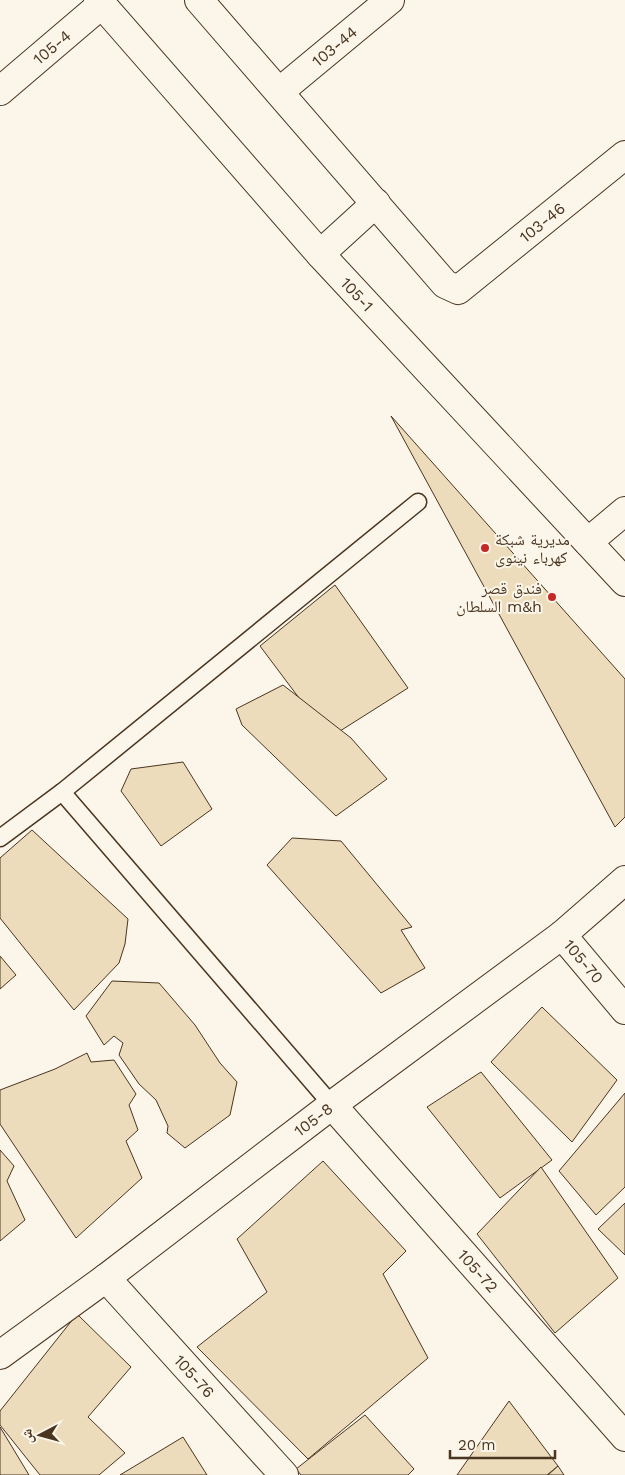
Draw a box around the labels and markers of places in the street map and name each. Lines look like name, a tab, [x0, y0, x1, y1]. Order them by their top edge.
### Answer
place label: مديرية شبكة كهرباء نينوى	[495, 530, 570, 568]
marker: مديرية شبكة كهرباء نينوى	[479, 542, 491, 554]
place label: فندق قصر السلطان m&h	[456, 579, 542, 617]
marker: فندق قصر السلطان m&h	[546, 591, 558, 603]

